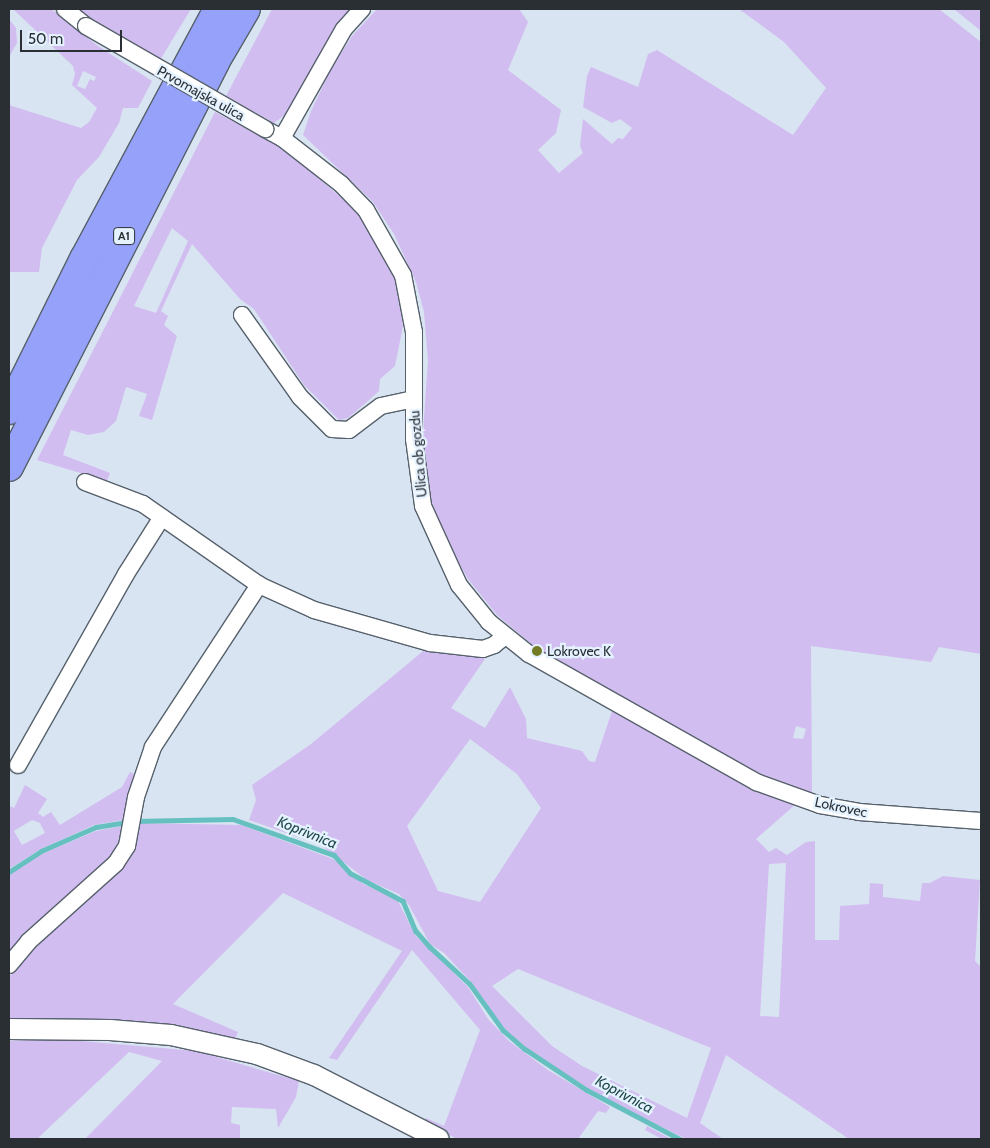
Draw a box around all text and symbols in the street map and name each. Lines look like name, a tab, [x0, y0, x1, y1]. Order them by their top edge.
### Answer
scale bar	[22, 20, 125, 52]
text: 50 m	[28, 30, 63, 48]
street label: Prvomajska ulica	[154, 62, 248, 124]
road number: A1	[113, 227, 135, 246]
street label: Ulica ob gozdu	[406, 410, 430, 498]
place label: Lokrovec K	[547, 643, 611, 659]
marker: Lokrovec K	[531, 645, 543, 657]
street label: Lokrovec	[813, 793, 869, 821]
water label: Koprivnica	[274, 813, 340, 853]
water label: Koprivnica	[592, 1072, 656, 1118]

